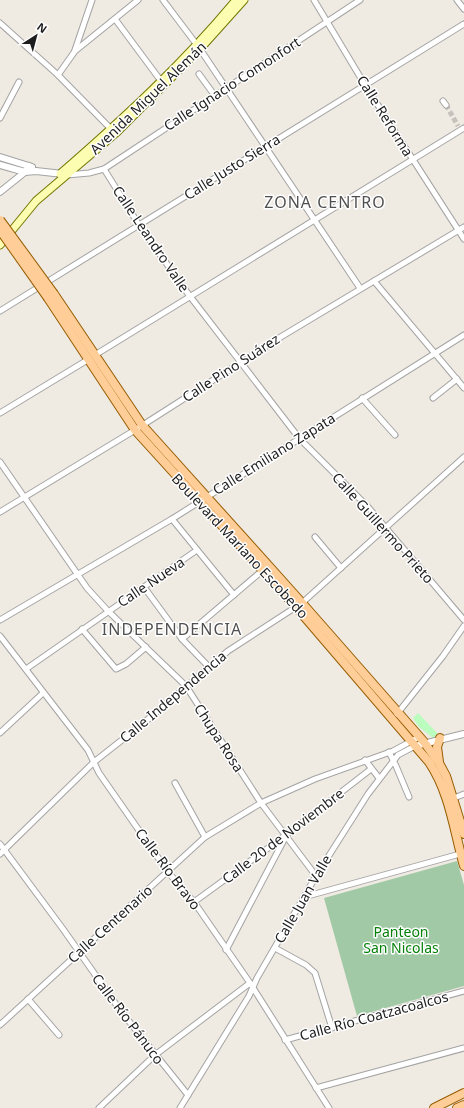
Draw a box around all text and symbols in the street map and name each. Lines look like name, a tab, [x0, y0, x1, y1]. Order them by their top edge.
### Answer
north arrow	[16, 16, 56, 56]
text: N	[34, 19, 50, 36]
street label: Calle Ignacio Comonfort	[160, 32, 304, 135]
street label: Avenida Miguel Alemán	[85, 37, 210, 158]
street label: Calle Reforma	[353, 72, 418, 160]
street label: Calle Justo Sierra	[180, 129, 283, 204]
street label: Calle Leandro Valle	[109, 182, 194, 296]
district label: ZONA CENTRO	[264, 191, 386, 213]
street label: Calle Pino Suárez	[178, 329, 283, 406]
street label: Calle Emiliano Zapata	[209, 408, 339, 499]
street label: Calle Guillermo Prieto	[328, 468, 438, 587]
street label: Boulevard Mariano Escobedo	[168, 469, 313, 622]
street label: Calle Nueva	[113, 552, 188, 611]
district label: INDEPENDENCIA	[102, 618, 242, 640]
street label: Calle Independencia	[115, 646, 230, 747]
street label: Chupa Rosa	[190, 700, 249, 776]
street label: Calle 20 de Noviembre	[218, 783, 348, 888]
street label: Calle Río Bravo	[131, 824, 205, 914]
street label: Calle Juan Valle	[270, 851, 336, 946]
street label: Calle Centenario	[63, 880, 156, 967]
park label: Panteon San Nicolas	[363, 922, 439, 957]
street label: Calle Río Pánuco	[88, 970, 169, 1068]
street label: Calle Río Coatzacoalcos	[297, 986, 451, 1045]

